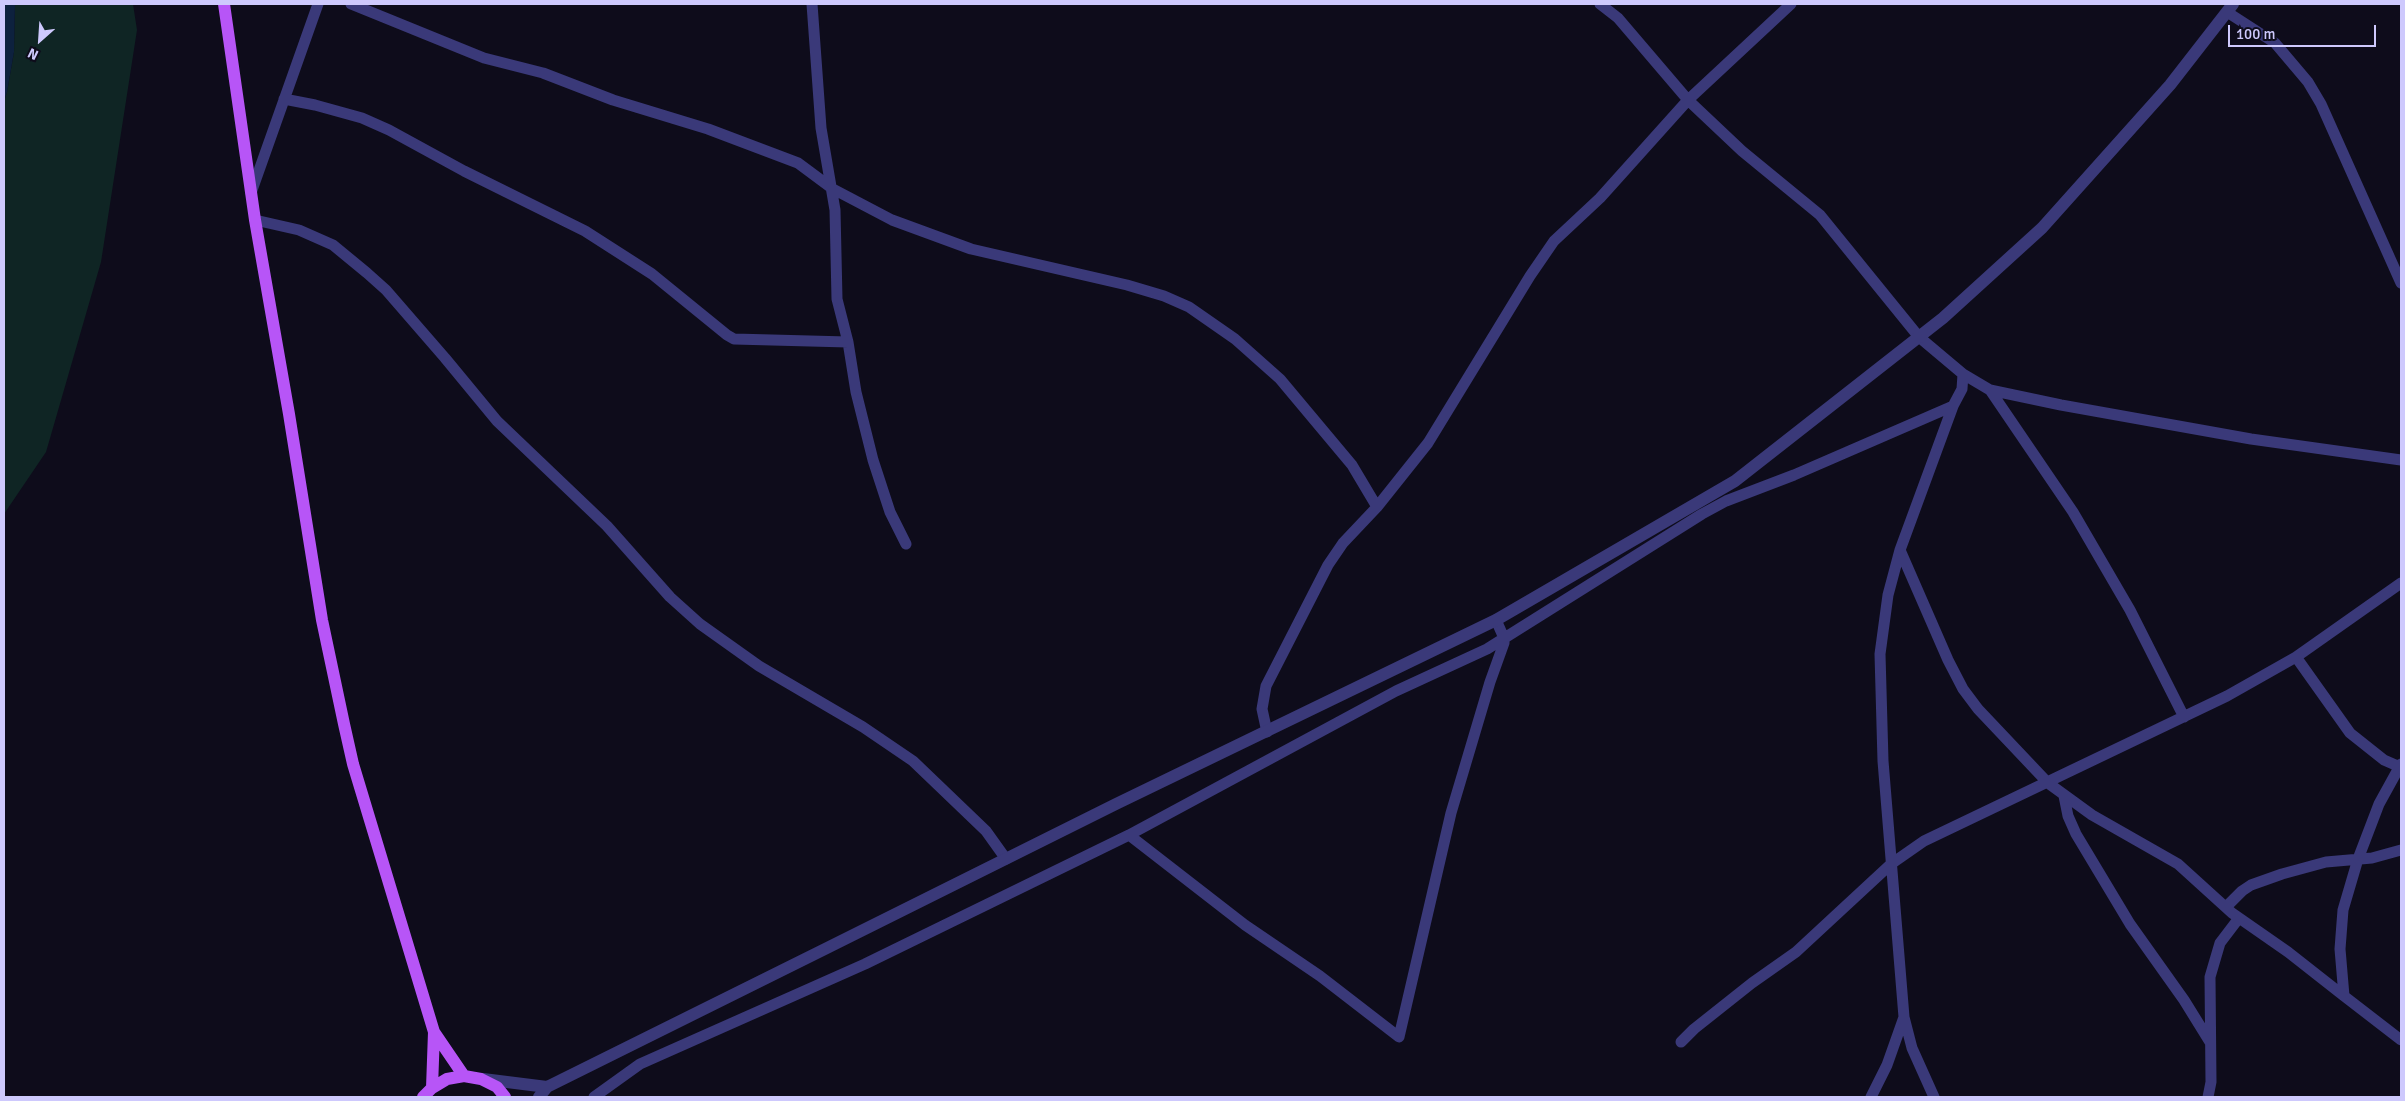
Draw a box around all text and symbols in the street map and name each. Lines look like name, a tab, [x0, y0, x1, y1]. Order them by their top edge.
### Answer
north arrow	[15, 15, 65, 65]
scale bar	[2230, 15, 2378, 47]
text: 100 m	[2236, 25, 2276, 43]
text: N	[25, 44, 41, 64]

